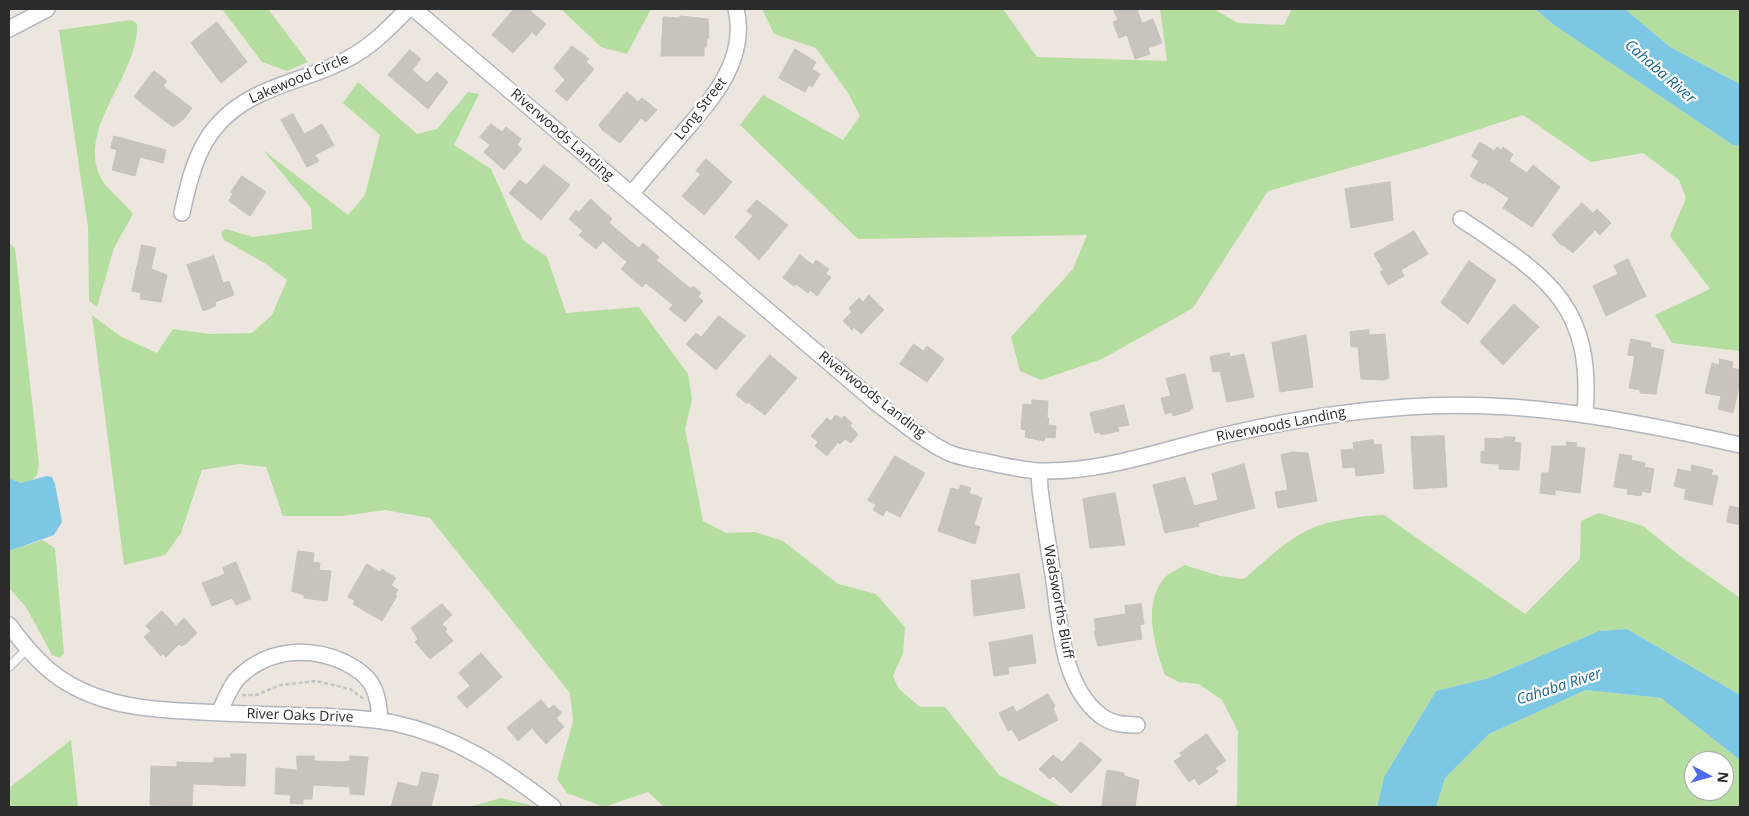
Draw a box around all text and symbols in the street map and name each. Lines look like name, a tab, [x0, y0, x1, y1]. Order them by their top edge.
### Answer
water label: Cahaba River	[1621, 36, 1699, 108]
street label: Lakewood Circle	[247, 50, 351, 108]
street label: Long Street	[671, 74, 731, 144]
street label: Riverwoods Landing	[507, 86, 617, 184]
street label: Riverwoods Landing	[815, 348, 929, 442]
street label: Riverwoods Landing	[1215, 404, 1347, 446]
street label: Wadsworths Bluff	[1040, 544, 1076, 660]
water label: Cahaba River	[1514, 665, 1604, 709]
street label: River Oaks Drive	[246, 706, 354, 726]
north arrow	[1684, 751, 1734, 801]
text: N	[1713, 771, 1733, 784]

